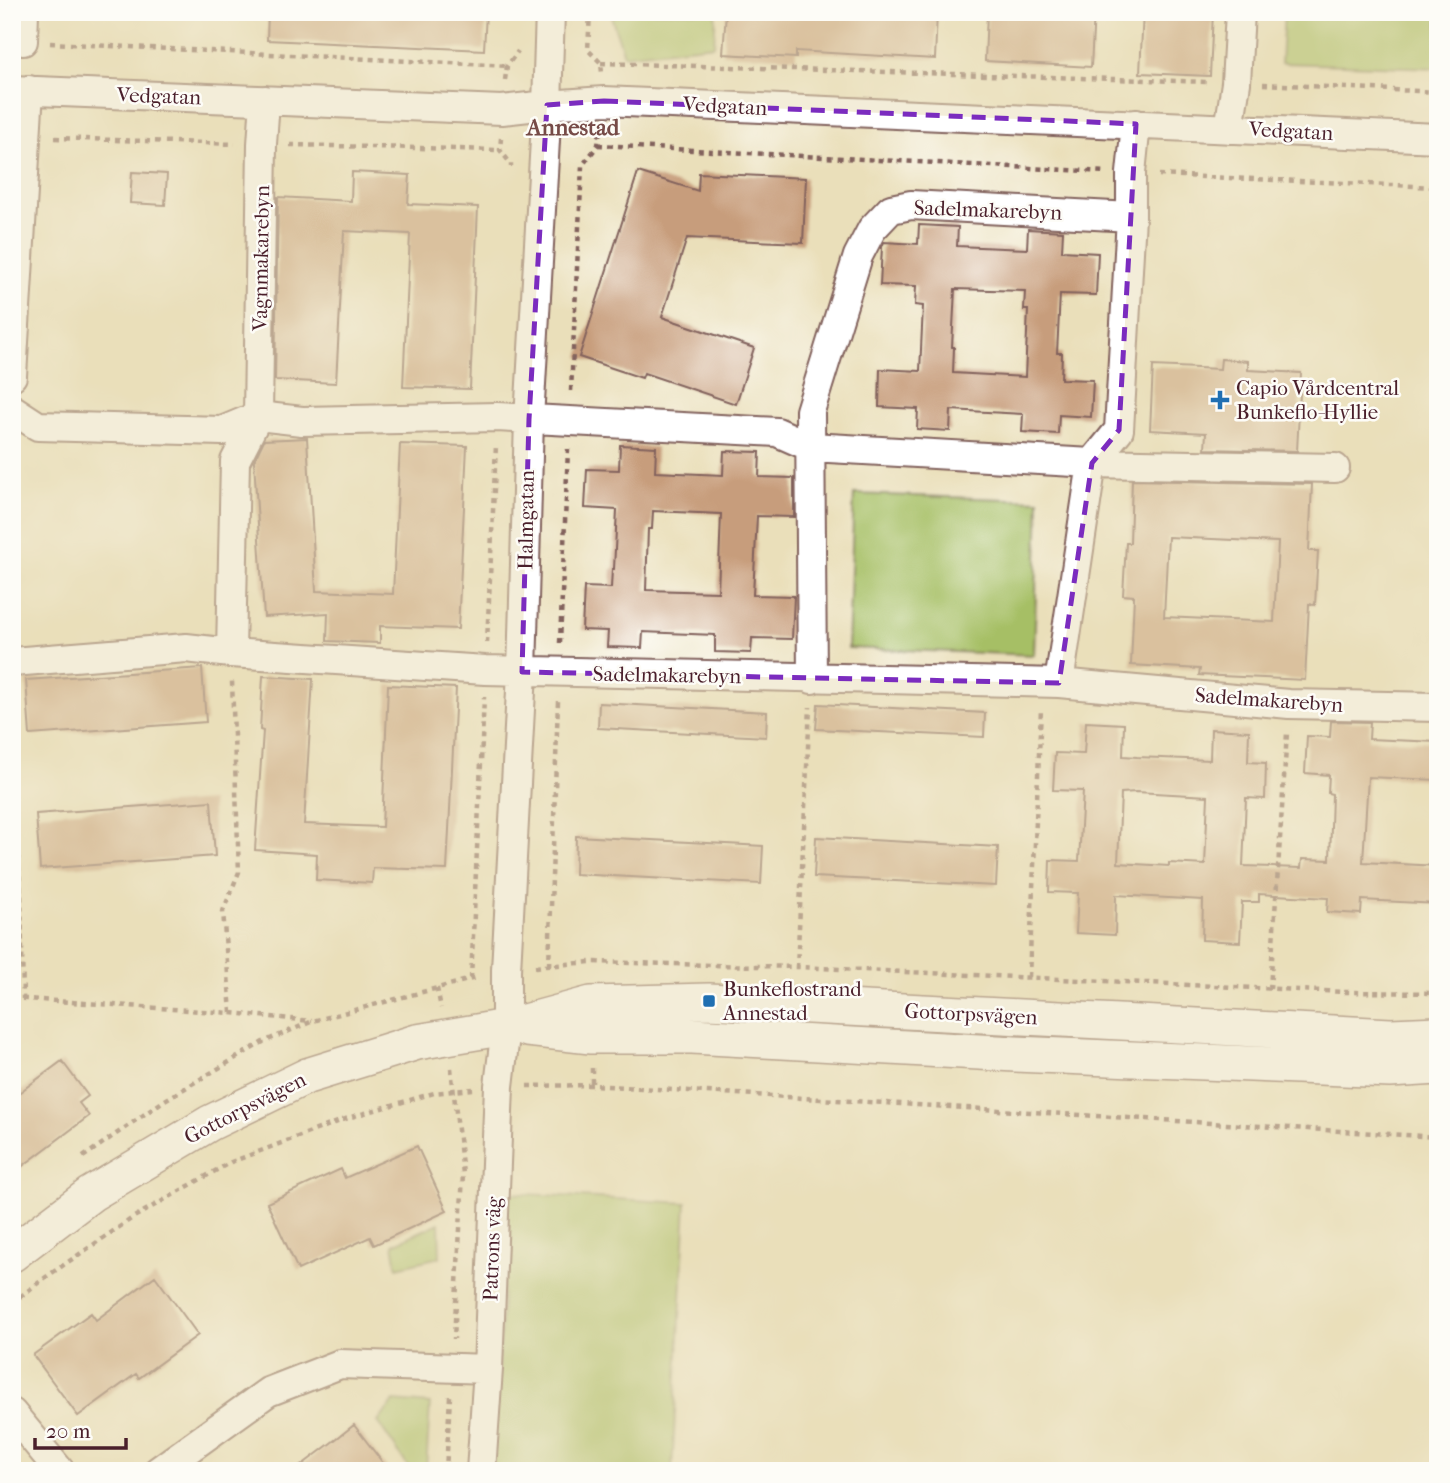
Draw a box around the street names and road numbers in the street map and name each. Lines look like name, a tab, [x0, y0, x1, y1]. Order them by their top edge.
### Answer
street label: Vedgatan	[115, 82, 202, 109]
street label: Vedgatan	[681, 92, 768, 120]
street label: Vedgatan	[1247, 117, 1334, 145]
street label: Vagnmakarebyn	[248, 185, 274, 332]
street label: Sadelmakarebyn	[913, 195, 1063, 225]
street label: Halmgatan	[513, 470, 539, 570]
street label: Sadelmakarebyn	[592, 662, 742, 688]
street label: Sadelmakarebyn	[1194, 683, 1344, 717]
street label: Gottorpsvägen	[904, 999, 1038, 1029]
street label: Gottorpsvägen	[180, 1067, 310, 1149]
street label: Patrons väg	[478, 1195, 506, 1302]

